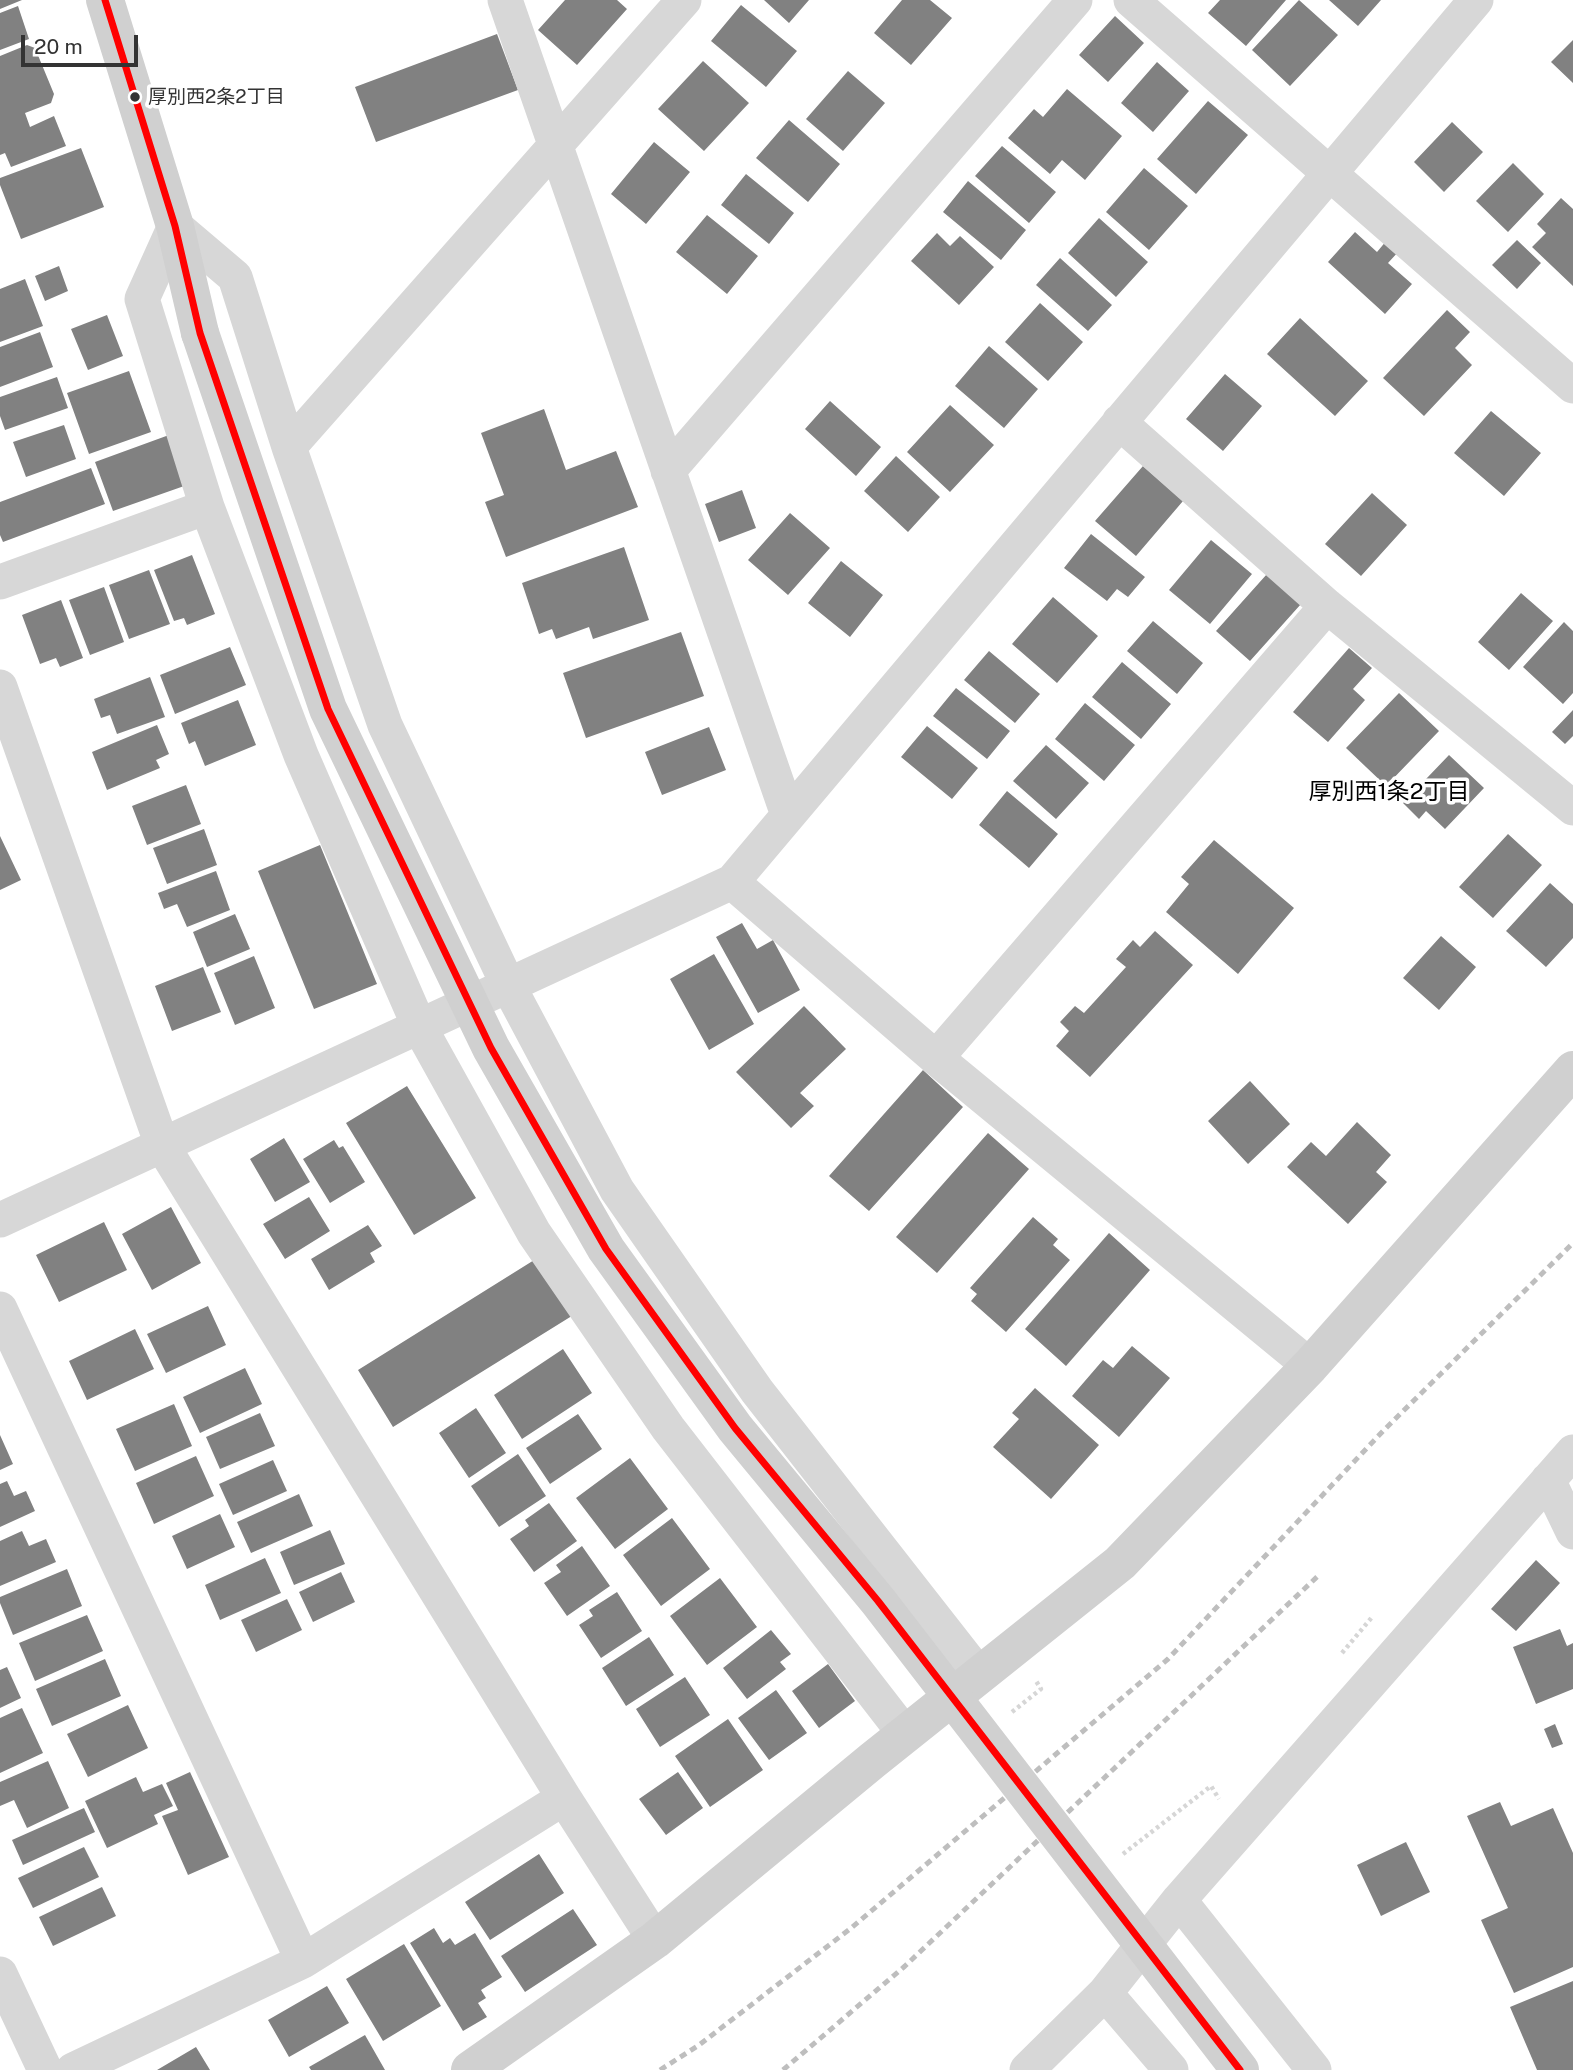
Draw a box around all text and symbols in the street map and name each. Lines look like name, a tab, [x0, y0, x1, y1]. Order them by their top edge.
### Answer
scale bar	[24, 21, 142, 65]
text: 20 m	[34, 34, 83, 59]
place label: 厚別西2条2丁目	[148, 86, 285, 108]
marker: 厚別西2条2丁目	[128, 90, 142, 104]
district label: 厚別西1条2丁目	[1308, 778, 1470, 806]

